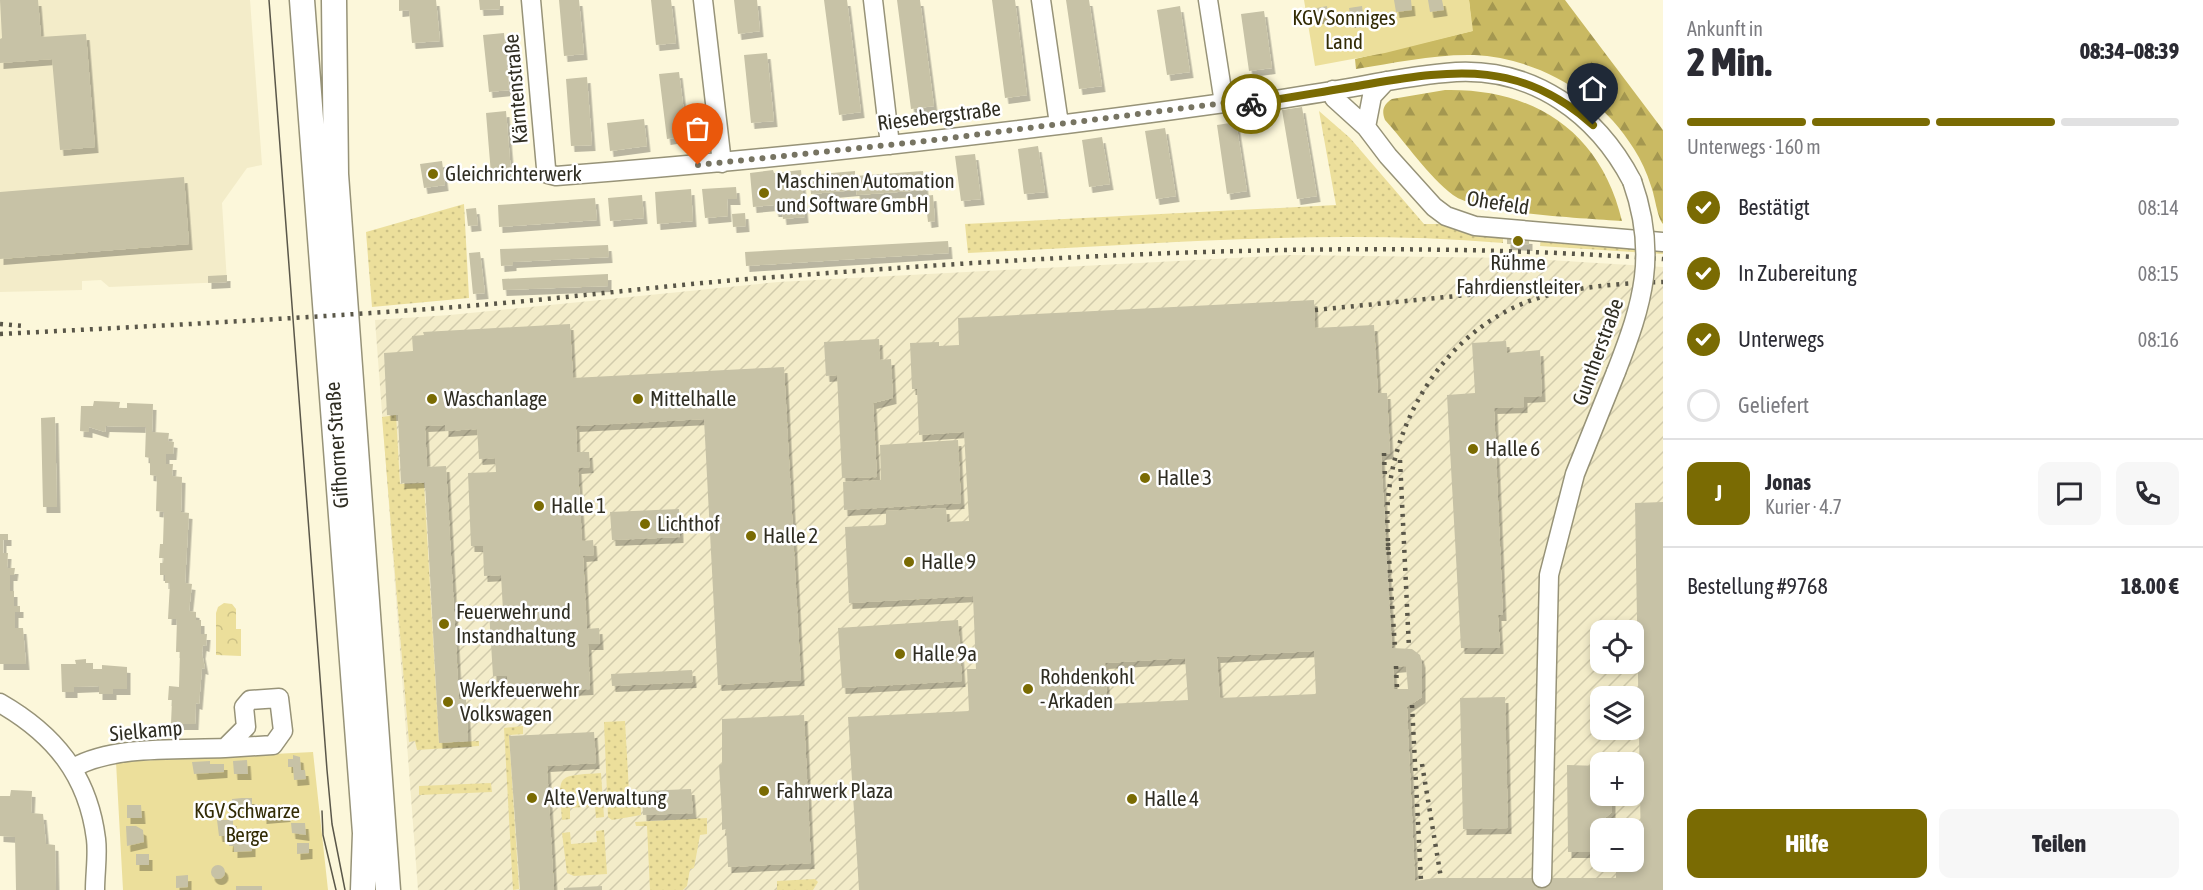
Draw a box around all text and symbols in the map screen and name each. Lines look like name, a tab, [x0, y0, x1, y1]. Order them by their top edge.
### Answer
park label: KGV Sonniges Land	[1292, 5, 1396, 53]
text: Ankunft in	[1687, 17, 1763, 40]
street label: Kärntenstraße	[498, 33, 532, 145]
text: 08:34–08:39	[2080, 38, 2179, 64]
text: 2 Min.	[1687, 40, 1772, 84]
pin	[1567, 63, 1618, 125]
icon: home	[1576, 72, 1609, 105]
courier	[1221, 74, 1281, 134]
icon: bike	[1235, 88, 1268, 121]
street label: Riesebergstraße	[876, 96, 1002, 134]
pin	[672, 103, 723, 165]
icon: bag	[681, 112, 714, 145]
text: Unterwegs · 160 m	[1687, 135, 1821, 158]
place label: Gleichrichterwerk	[445, 161, 582, 185]
marker: Gleichrichterwerk	[426, 167, 440, 181]
place label: Maschinen Automation und Software GmbH	[776, 168, 955, 216]
street label: Ohefeld	[1465, 185, 1531, 219]
marker: Maschinen Automation und Software GmbH	[757, 186, 771, 200]
icon: check	[1687, 191, 1720, 224]
text: Bestätigt	[1738, 194, 1810, 220]
text: 08:14	[2138, 196, 2179, 219]
marker: Rühme Fahrdienstleiter	[1511, 234, 1525, 248]
place label: Rühme Fahrdienstleiter	[1456, 250, 1581, 298]
icon: check	[1687, 257, 1720, 290]
text: In Zubereitung	[1738, 260, 1857, 286]
text: 08:15	[2138, 262, 2179, 285]
street label: Guntherstraße	[1567, 295, 1627, 408]
icon: check	[1687, 323, 1720, 356]
text: Unterwegs	[1738, 326, 1824, 352]
text: 08:16	[2138, 328, 2179, 351]
street label: Gifhorner Straße	[320, 381, 352, 509]
place label: Waschanlage	[444, 386, 547, 410]
place label: Mittelhalle	[650, 386, 736, 410]
marker: Waschanlage	[425, 392, 439, 406]
marker: Mittelhalle	[631, 392, 645, 406]
text: Geliefert	[1738, 392, 1809, 418]
place label: Halle 6	[1485, 436, 1540, 460]
marker: Halle 6	[1466, 442, 1480, 456]
button: chat	[2038, 462, 2101, 525]
button: phone	[2116, 462, 2179, 525]
place label: Halle 3	[1157, 465, 1212, 489]
text: Jonas	[1765, 469, 1811, 495]
marker: Halle 3	[1138, 471, 1152, 485]
text: J	[1715, 480, 1722, 506]
place label: Halle 1	[551, 493, 606, 517]
text: Kurier · 4.7	[1765, 495, 1842, 518]
marker: Halle 1	[532, 499, 546, 513]
place label: Lichthof	[657, 511, 720, 535]
marker: Lichthof	[638, 517, 652, 531]
place label: Halle 2	[763, 523, 818, 547]
marker: Halle 2	[744, 529, 758, 543]
place label: Halle 9	[921, 549, 976, 573]
marker: Halle 9	[902, 555, 916, 569]
text: Bestellung #9768	[1687, 573, 1828, 599]
text: 18.00 €	[2121, 573, 2179, 599]
place label: Feuerwehr und Instandhaltung	[456, 599, 576, 647]
marker: Feuerwehr und Instandhaltung	[437, 617, 451, 631]
map controls	[1590, 620, 1644, 872]
button: locate	[1590, 620, 1644, 674]
place label: Halle 9a	[912, 641, 977, 665]
marker: Halle 9a	[893, 647, 907, 661]
place label: Rohdenkohl - Arkaden	[1040, 664, 1135, 712]
place label: Werkfeuerwehr Volkswagen	[460, 677, 580, 725]
marker: Rohdenkohl - Arkaden	[1021, 682, 1035, 696]
button: layers	[1590, 686, 1644, 740]
marker: Werkfeuerwehr Volkswagen	[441, 695, 455, 709]
street label: Sielkamp	[109, 715, 183, 745]
button: +	[1590, 752, 1644, 806]
place label: Fahrwerk Plaza	[776, 778, 893, 802]
marker: Fahrwerk Plaza	[757, 784, 771, 798]
place label: Alte Verwaltung	[544, 785, 667, 809]
place label: Halle 4	[1144, 786, 1199, 810]
marker: Alte Verwaltung	[525, 791, 539, 805]
marker: Halle 4	[1125, 792, 1139, 806]
park label: KGV Schwarze Berge	[194, 798, 300, 846]
button: Hilfe	[1687, 809, 1927, 878]
button: Teilen	[1939, 809, 2179, 878]
button: −	[1590, 818, 1644, 872]

